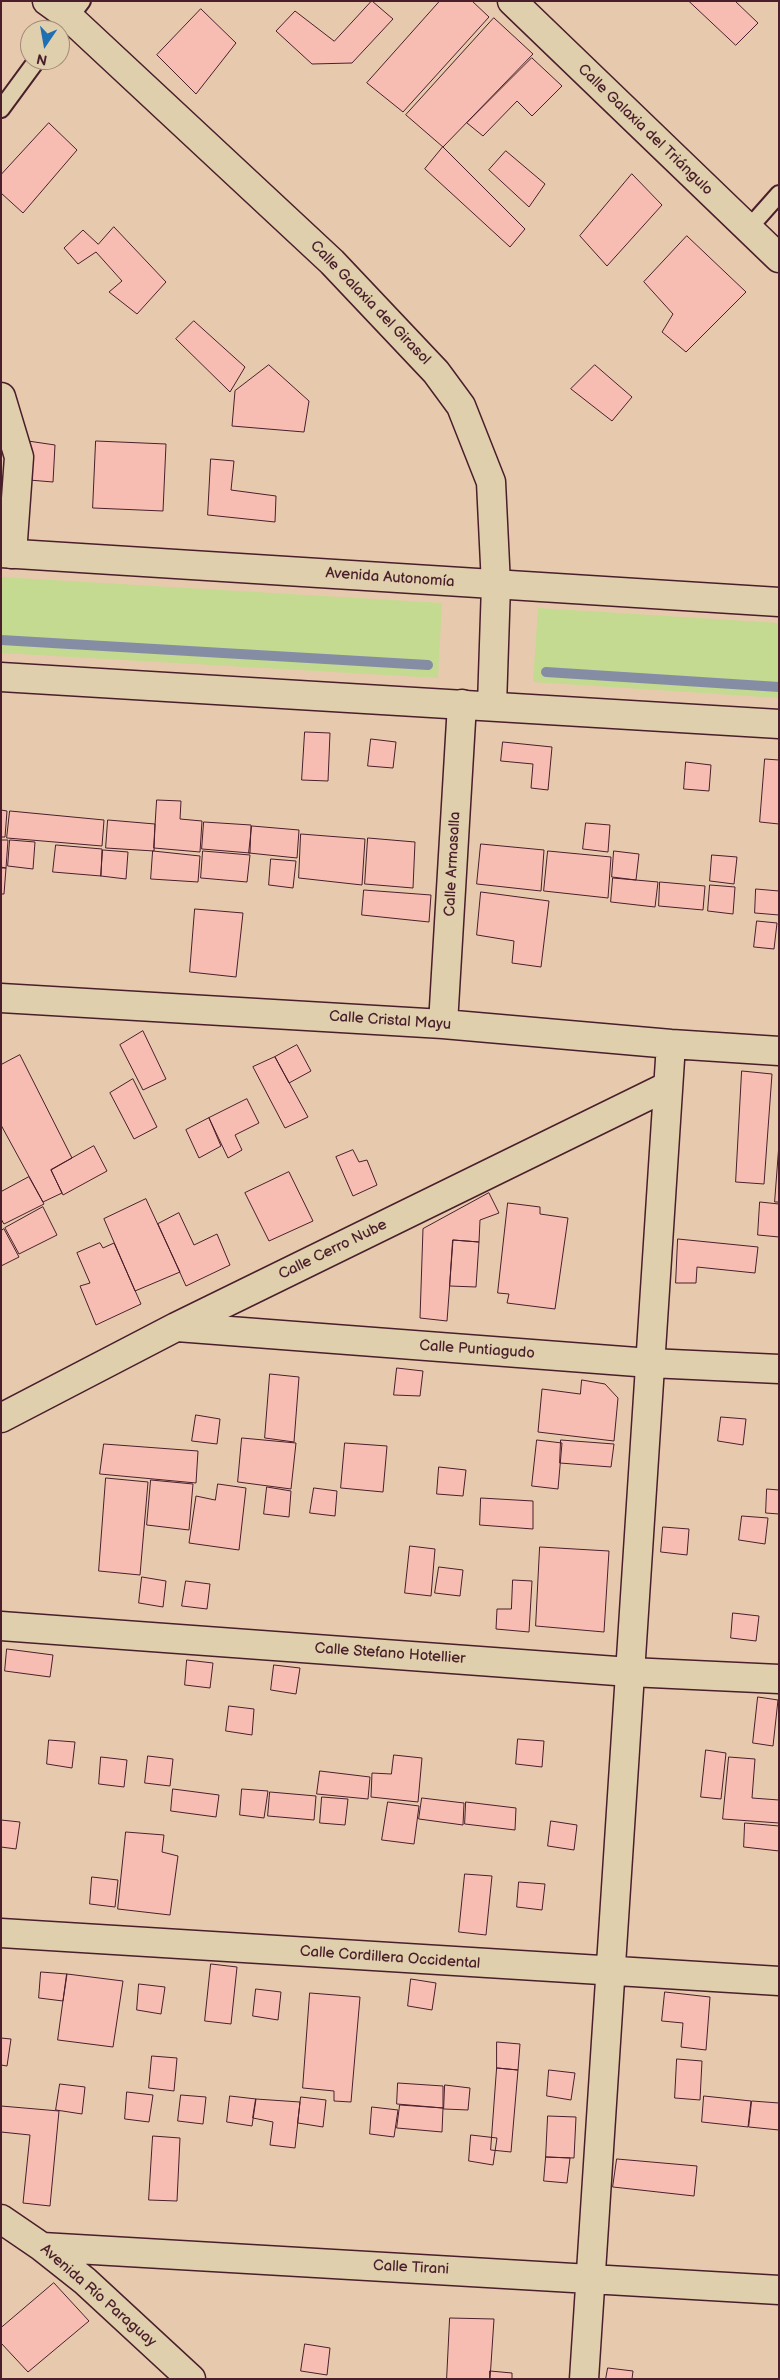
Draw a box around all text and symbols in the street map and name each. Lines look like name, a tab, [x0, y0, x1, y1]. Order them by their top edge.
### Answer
north arrow	[20, 20, 70, 70]
text: N	[35, 50, 49, 69]
street label: Calle Galaxia del Triángulo	[574, 61, 716, 199]
street label: Calle Galaxia del Girasol	[306, 237, 434, 369]
street label: Avenida Autonomía	[325, 565, 455, 591]
street label: Calle Armasalla	[441, 811, 465, 917]
street label: Calle Cristal Mayu	[328, 1008, 452, 1034]
street label: Calle Cerro Nube	[276, 1216, 390, 1284]
street label: Calle Puntiagudo	[419, 1337, 535, 1363]
street label: Calle Stefano Hotellier	[314, 1640, 466, 1668]
street label: Calle Cordillera Occidental	[299, 1943, 481, 1973]
street label: Avenida Río Paraguay	[36, 2241, 160, 2351]
street label: Calle Tirani	[372, 2257, 450, 2279]

